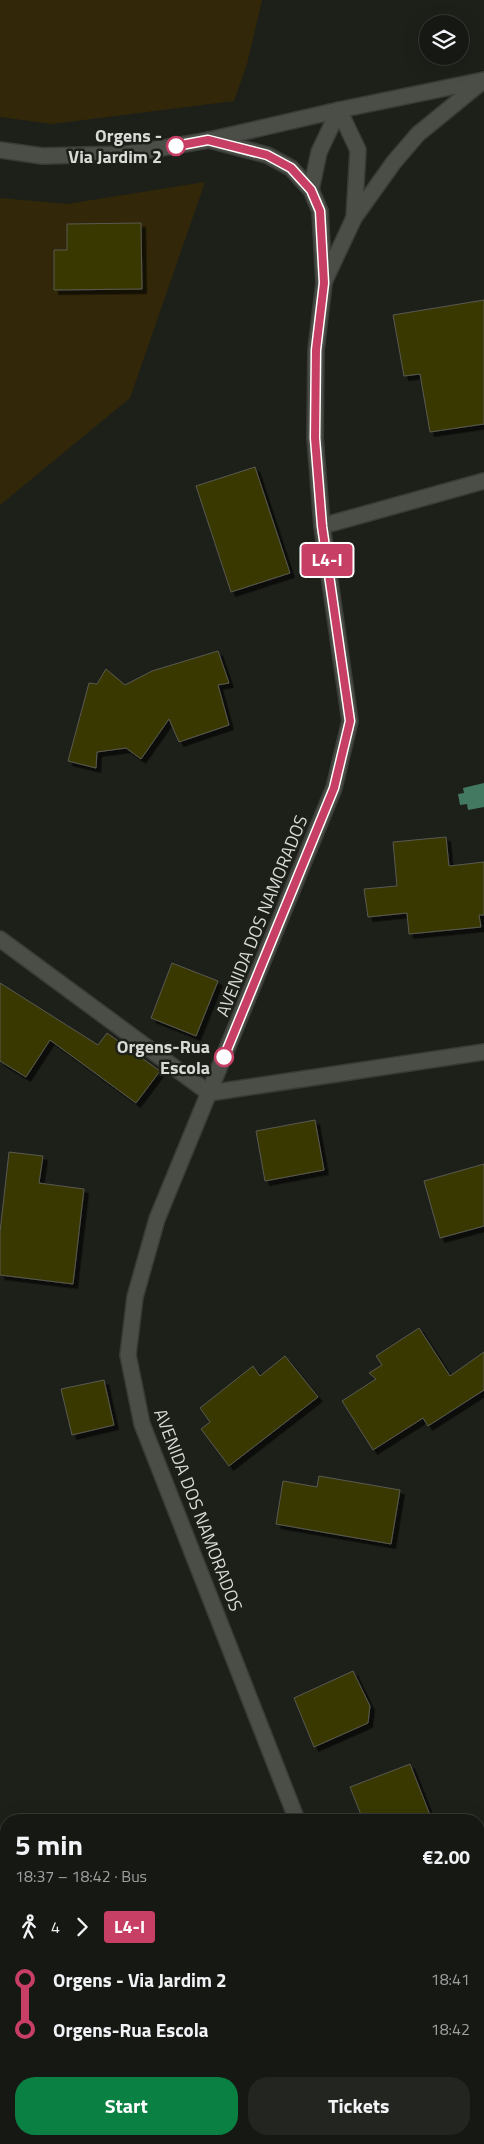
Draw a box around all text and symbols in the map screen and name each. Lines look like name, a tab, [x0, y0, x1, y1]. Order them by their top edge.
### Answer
map controls	[419, 15, 469, 65]
button: layers	[419, 15, 469, 65]
place label: Orgens - Via Jardim 2	[68, 122, 162, 170]
marker: Orgens - Via Jardim 2	[166, 136, 186, 156]
line badge: L4-I	[292, 544, 362, 576]
text: L4-I	[311, 546, 343, 573]
street label: AVENIDA DOS NAMORADOS	[209, 811, 314, 1021]
place label: Orgens-Rua Escola	[117, 1033, 210, 1081]
marker: Orgens-Rua Escola	[214, 1047, 234, 1067]
street label: AVENIDA DOS NAMORADOS	[147, 1404, 250, 1615]
text: 5 min	[15, 1823, 83, 1866]
text: €2.00	[423, 1842, 470, 1871]
text: 18:37 – 18:42 · Bus	[15, 1864, 147, 1888]
icon: walk	[15, 1913, 43, 1941]
icon: forward	[68, 1913, 96, 1941]
text: L4-I	[114, 1913, 145, 1940]
text: 4	[51, 1915, 60, 1939]
text: Orgens - Via Jardim 2	[53, 1965, 227, 1994]
text: 18:41	[431, 1967, 470, 1991]
text: Orgens-Rua Escola	[53, 2015, 209, 2044]
text: 18:42	[431, 2017, 470, 2041]
button: Start	[15, 2077, 238, 2135]
button: Tickets	[248, 2077, 470, 2135]

